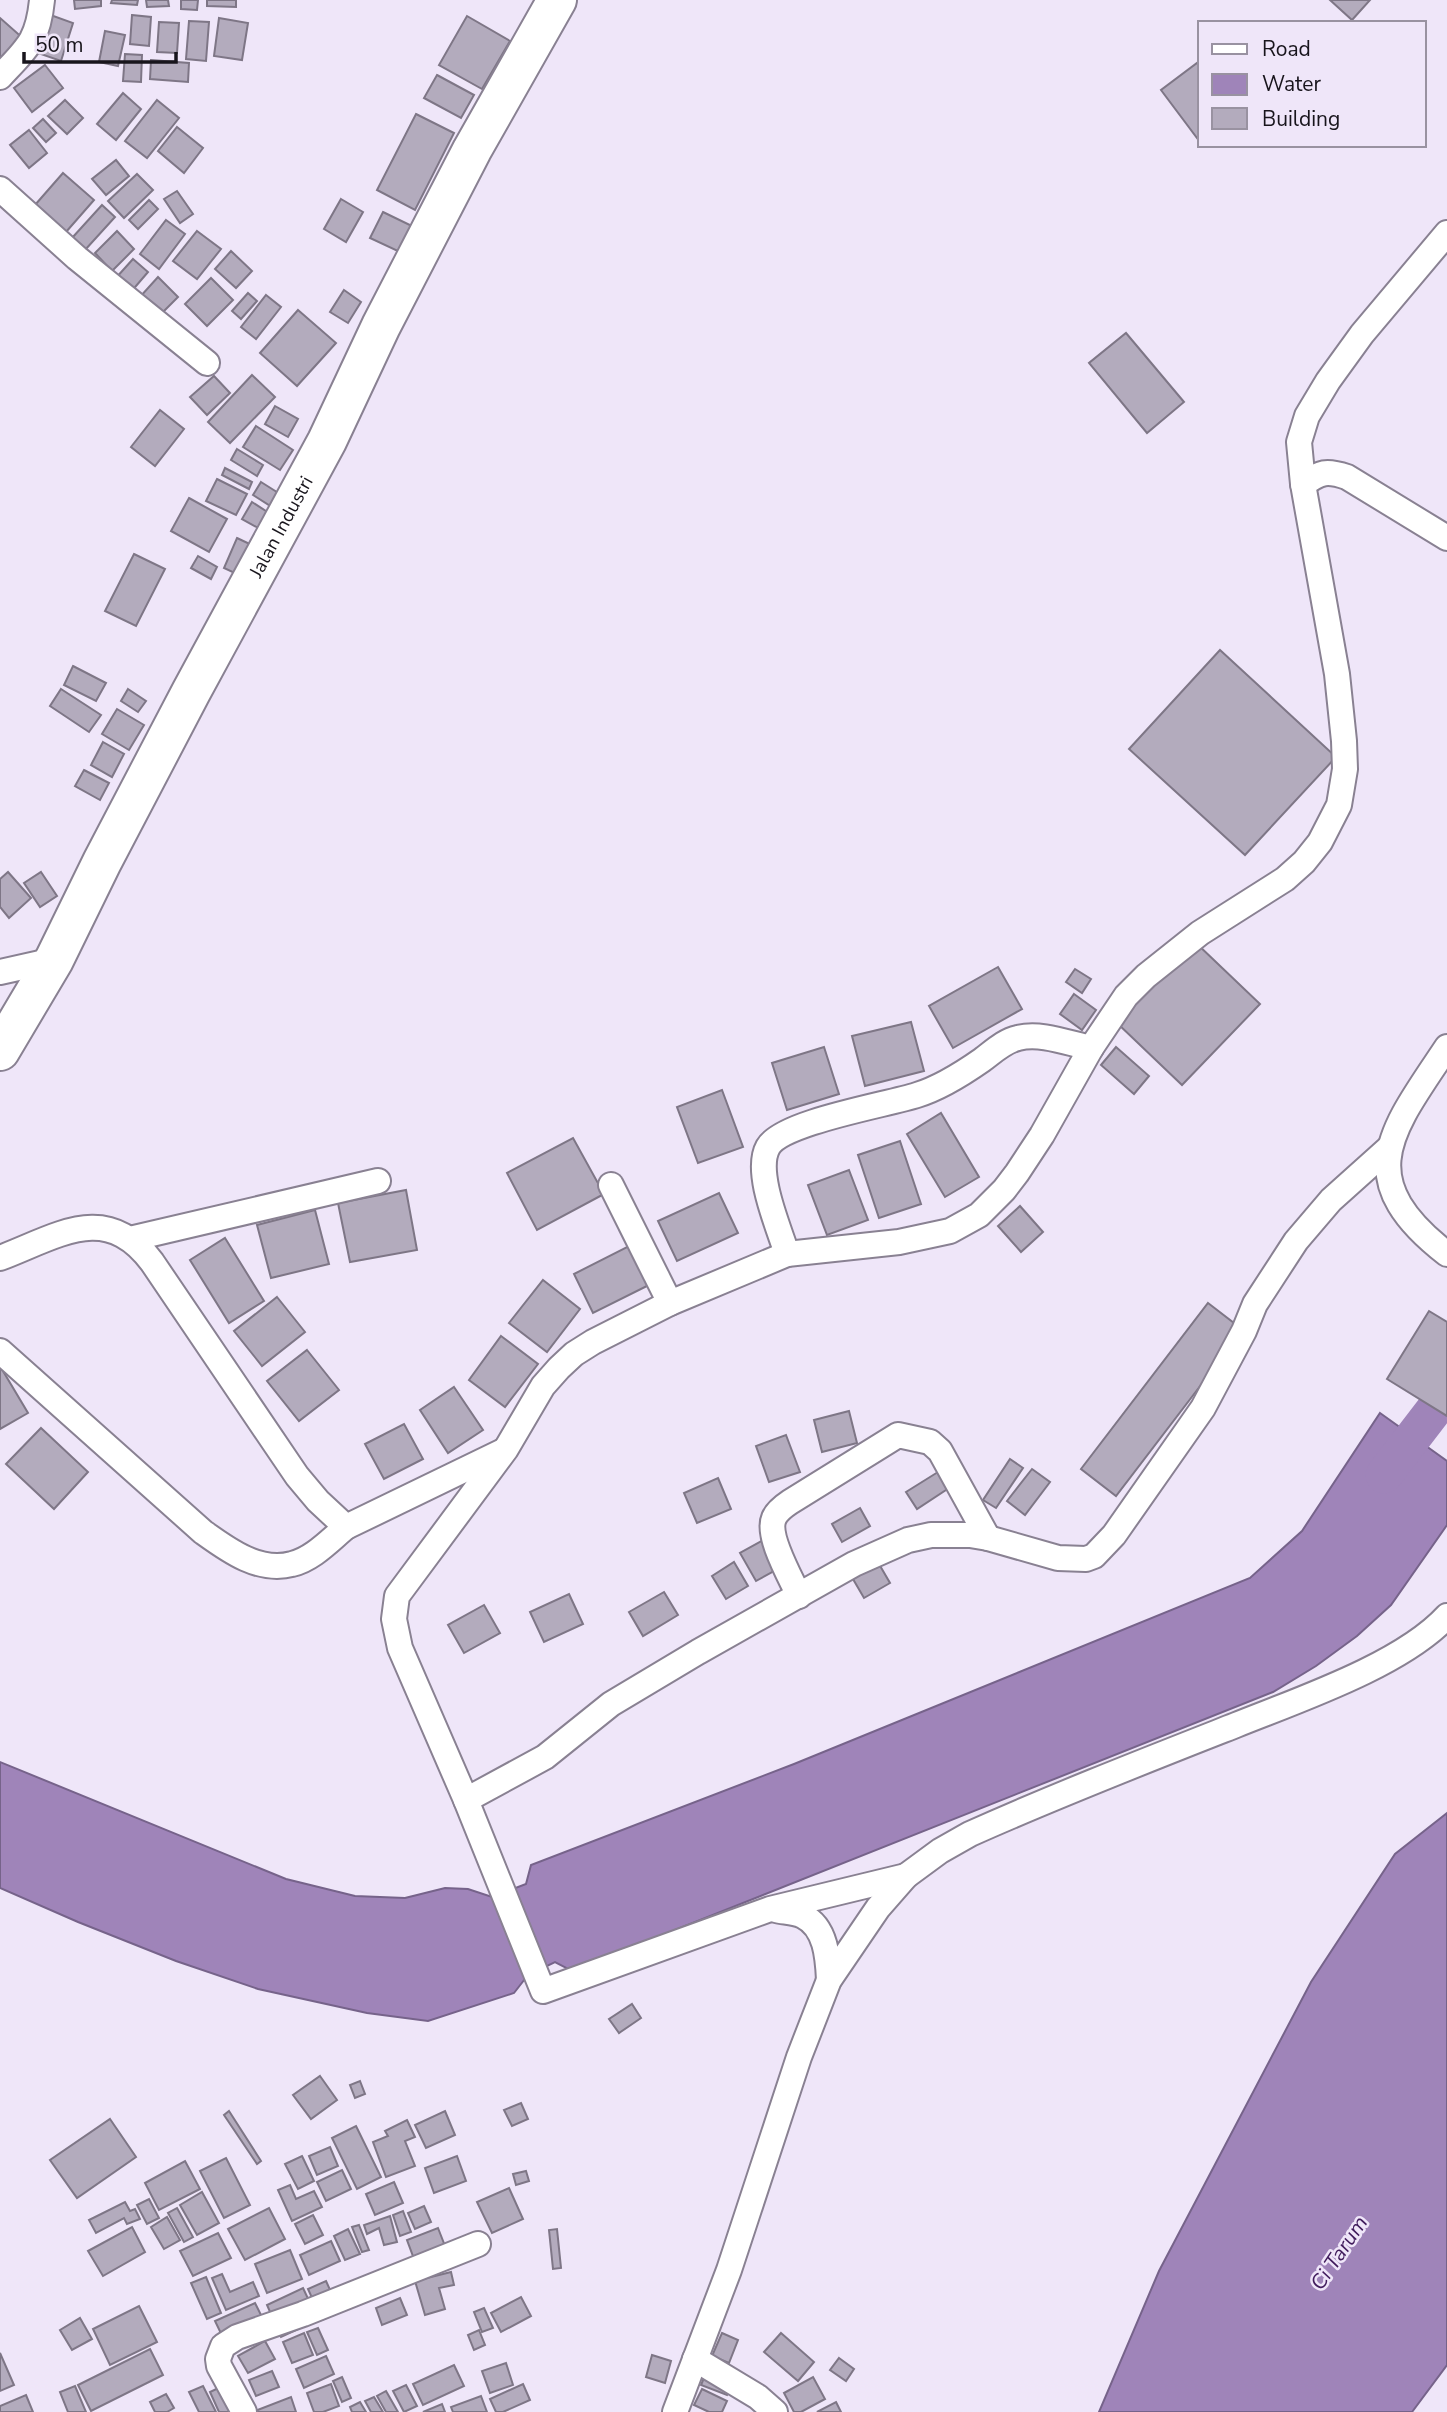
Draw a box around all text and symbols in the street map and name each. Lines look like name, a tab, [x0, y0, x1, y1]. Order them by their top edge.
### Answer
scale bar	[24, 21, 177, 65]
legend	[1198, 21, 1426, 147]
text: 50 m	[35, 31, 84, 59]
text: Road	[1262, 35, 1311, 63]
text: Water	[1262, 70, 1321, 98]
text: Building	[1262, 105, 1340, 133]
street label: Jalan Industri	[243, 472, 320, 583]
water label: Ci Tarum	[1304, 2210, 1374, 2296]

